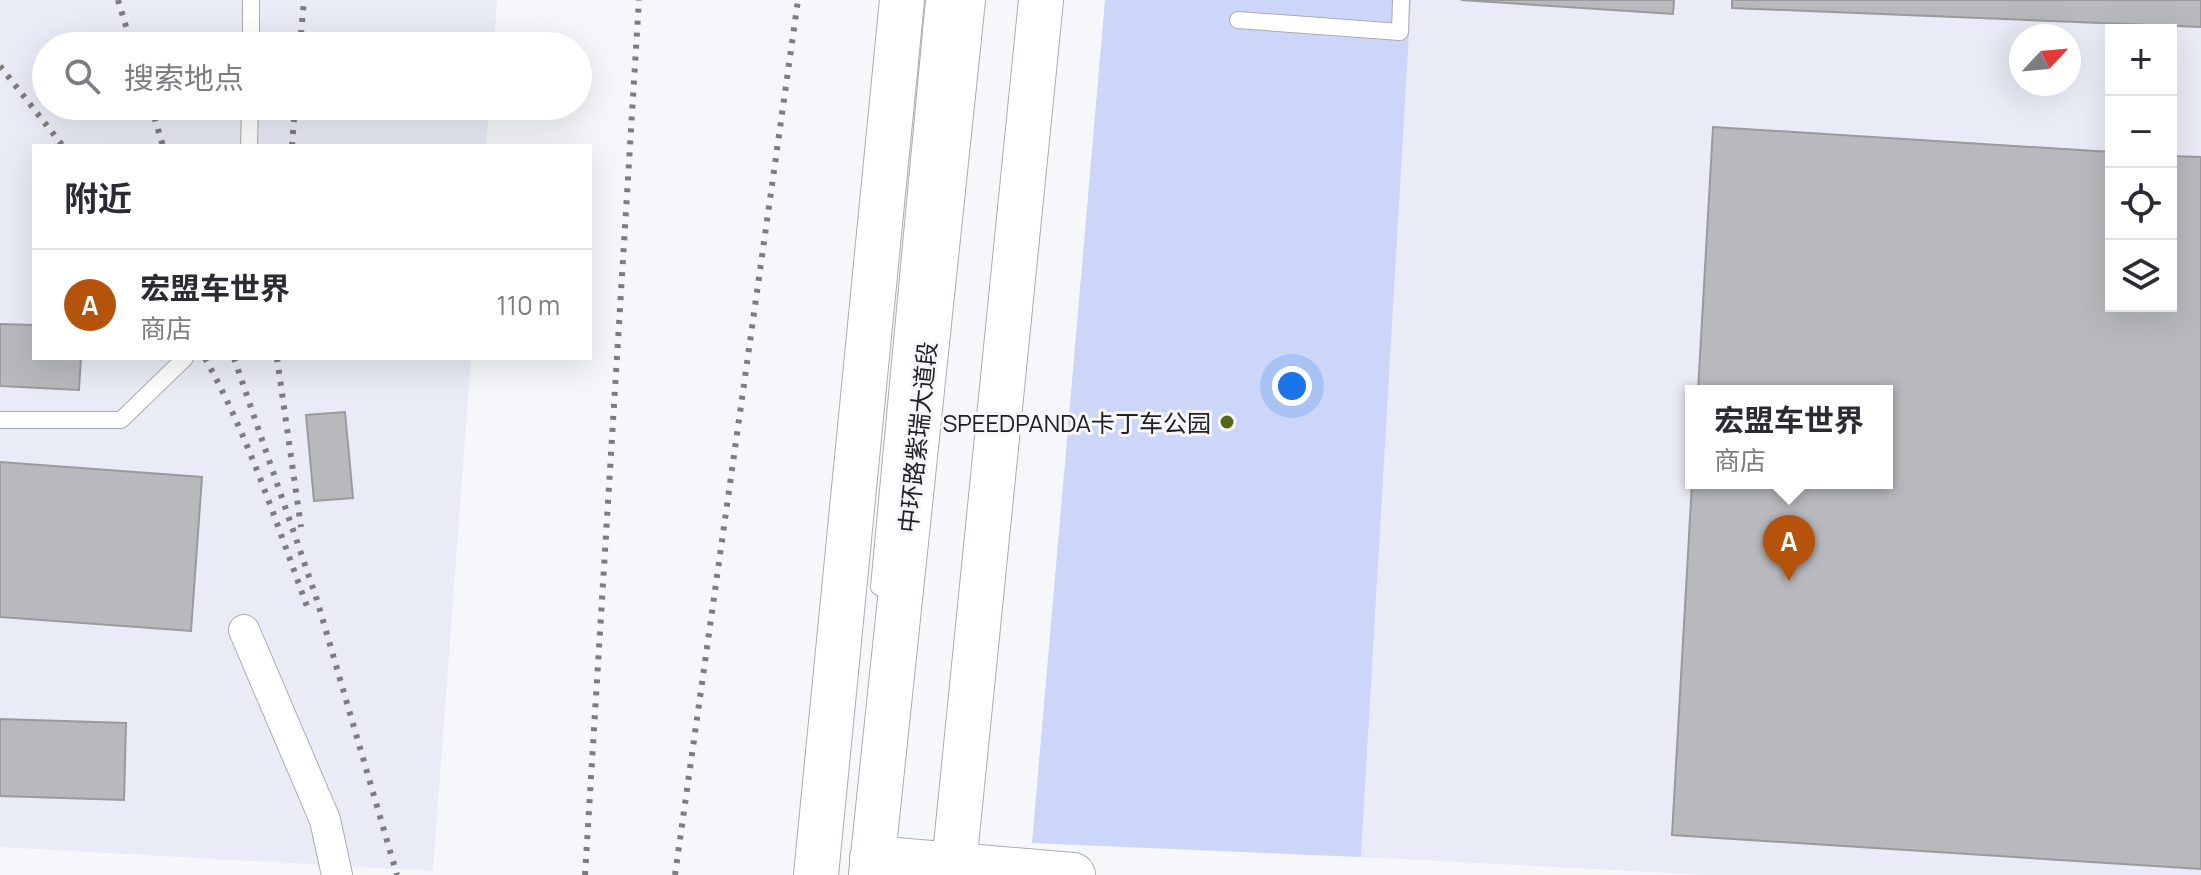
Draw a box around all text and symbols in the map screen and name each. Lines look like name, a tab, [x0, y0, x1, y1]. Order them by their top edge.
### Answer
north arrow	[2009, 24, 2081, 96]
map controls	[2105, 24, 2177, 312]
button: +	[2105, 24, 2177, 96]
search box	[32, 32, 592, 120]
icon: search	[60, 54, 104, 98]
text: 搜索地点	[124, 57, 244, 98]
button: −	[2105, 96, 2177, 168]
button: locate	[2105, 168, 2177, 240]
text: 附近	[64, 175, 132, 221]
button: layers	[2105, 240, 2177, 312]
text: 宏盟车世界	[140, 267, 290, 308]
text: A	[81, 287, 99, 323]
text: 110 m	[497, 287, 560, 323]
text: 商店	[140, 310, 192, 346]
street label: 中环路紫瑞大道段	[891, 340, 943, 534]
your location	[1272, 366, 1312, 406]
popup	[1685, 385, 1893, 489]
text: 宏盟车世界	[1714, 399, 1864, 440]
place label: SPEEDPANDA卡丁车公园	[942, 406, 1211, 439]
marker: SPEEDPANDA卡丁车公园	[1218, 413, 1236, 431]
text: 商店	[1714, 442, 1766, 478]
pin: A	[1763, 515, 1815, 581]

